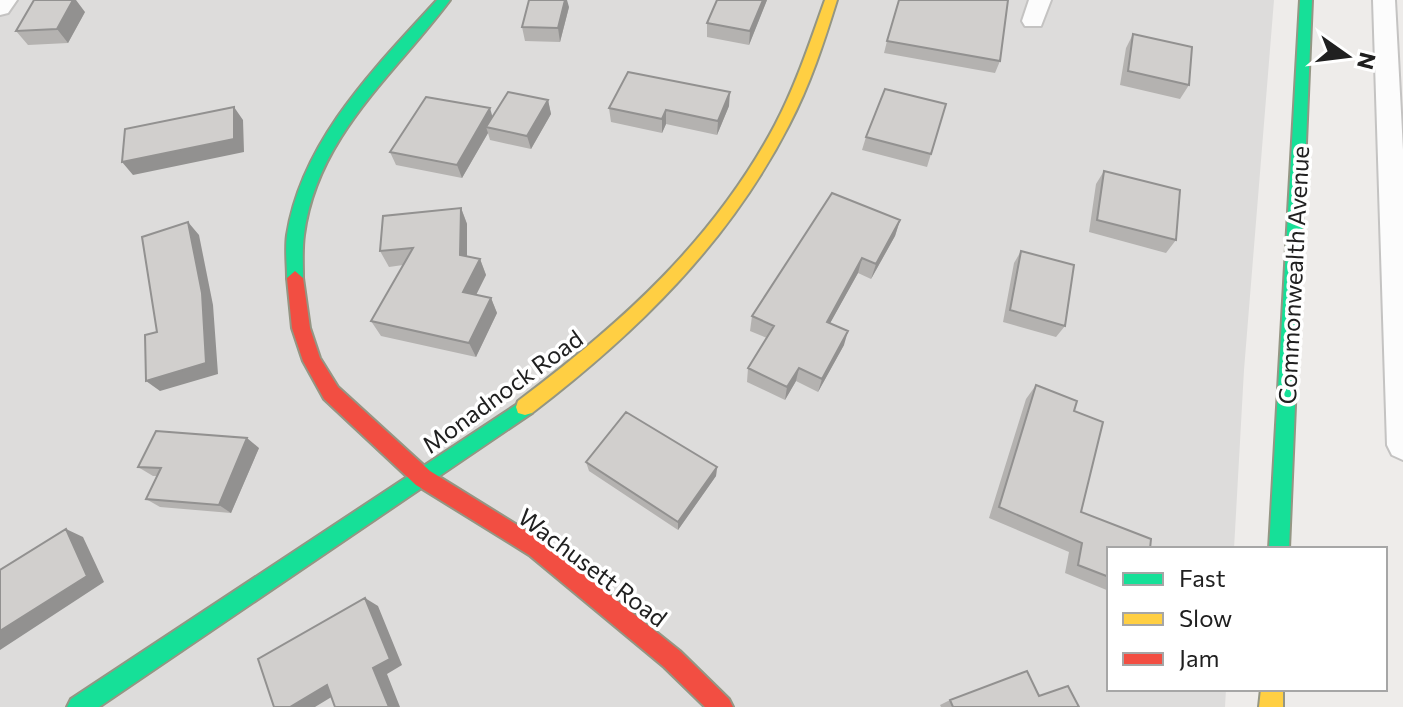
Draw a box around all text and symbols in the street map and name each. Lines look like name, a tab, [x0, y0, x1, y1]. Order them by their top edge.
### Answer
north arrow	[1307, 16, 1387, 96]
text: N	[1352, 50, 1382, 72]
street label: Commonwealth Avenue	[1272, 145, 1314, 405]
street label: Monadnock Road	[416, 323, 588, 459]
street label: Wachusett Road	[513, 502, 673, 632]
legend	[1107, 547, 1387, 691]
text: Fast	[1179, 563, 1226, 592]
text: Slow	[1179, 603, 1232, 632]
text: Jam	[1179, 643, 1219, 672]

